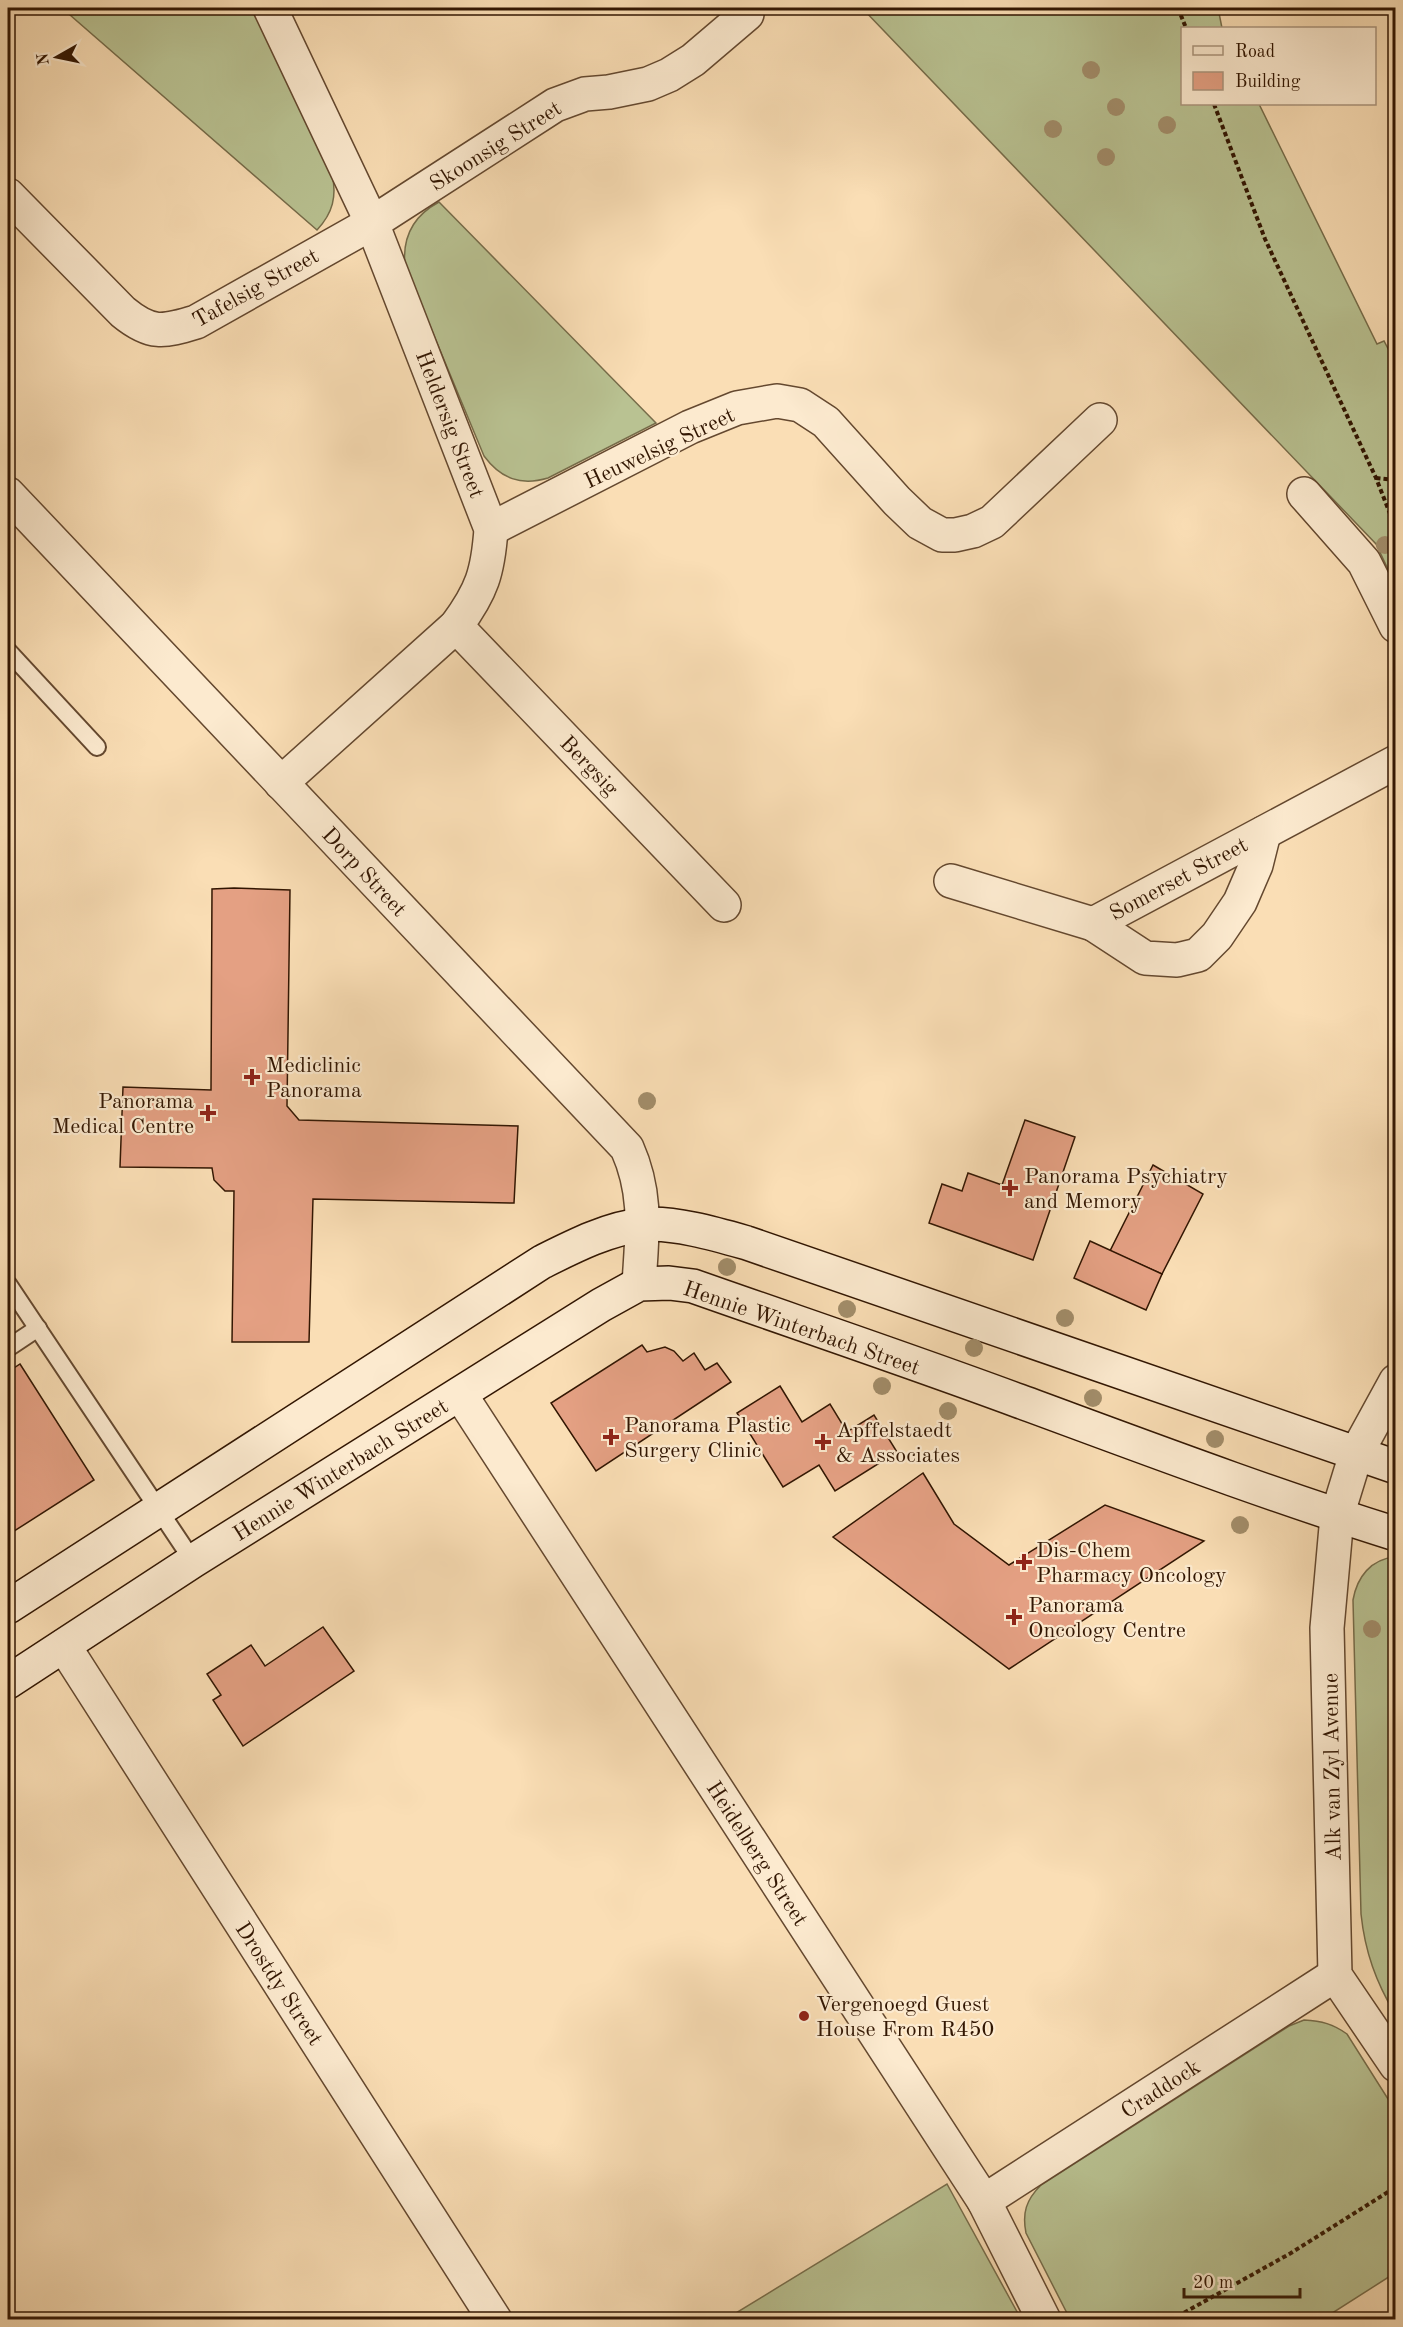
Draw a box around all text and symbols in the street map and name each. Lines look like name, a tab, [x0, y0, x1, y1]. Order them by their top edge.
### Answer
north arrow	[27, 27, 87, 87]
legend	[1181, 27, 1376, 105]
text: Road	[1235, 43, 1275, 61]
text: N	[35, 51, 53, 66]
text: Building	[1235, 73, 1301, 91]
street label: Skoonsig Street	[426, 97, 566, 196]
street label: Tafelsig Street	[189, 245, 323, 332]
street label: Heldersig Street	[411, 348, 487, 501]
street label: Heuwelsig Street	[581, 404, 738, 493]
street label: Bergsig	[555, 732, 622, 801]
street label: Dorp Street	[317, 824, 410, 921]
street label: Somerset Street	[1106, 834, 1252, 925]
place label: Mediclinic Panorama	[266, 1055, 362, 1102]
marker: Mediclinic Panorama	[243, 1068, 261, 1086]
place label: Panorama Medical Centre	[52, 1091, 194, 1138]
marker: Panorama Medical Centre	[199, 1104, 217, 1122]
place label: Panorama Psychiatry and Memory	[1024, 1166, 1228, 1213]
marker: Panorama Psychiatry and Memory	[1001, 1179, 1019, 1197]
street label: Hennie Winterbach Street	[680, 1278, 923, 1380]
street label: Hennie Winterbach Street	[230, 1395, 452, 1546]
place label: Panorama Plastic Surgery Clinic	[624, 1415, 791, 1462]
place label: Apffelstaedt & Associates	[836, 1420, 960, 1467]
marker: Panorama Plastic Surgery Clinic	[602, 1428, 620, 1446]
marker: Apffelstaedt & Associates	[814, 1433, 832, 1451]
place label: Dis-Chem Pharmacy Oncology	[1036, 1540, 1227, 1587]
marker: Dis-Chem Pharmacy Oncology	[1017, 1555, 1031, 1569]
place label: Panorama Oncology Centre	[1028, 1595, 1186, 1642]
marker: Panorama Oncology Centre	[1005, 1608, 1023, 1626]
street label: Alk van Zyl Avenue	[1320, 1673, 1346, 1861]
street label: Heidelberg Street	[701, 1778, 811, 1930]
street label: Drostdy Street	[230, 1919, 326, 2050]
place label: Vergenoegd Guest House From R450	[816, 1994, 994, 2041]
marker: Vergenoegd Guest House From R450	[797, 2009, 811, 2023]
street label: Craddock	[1118, 2056, 1205, 2123]
scale bar	[1184, 2261, 1300, 2299]
text: 20 m	[1193, 2274, 1233, 2292]

